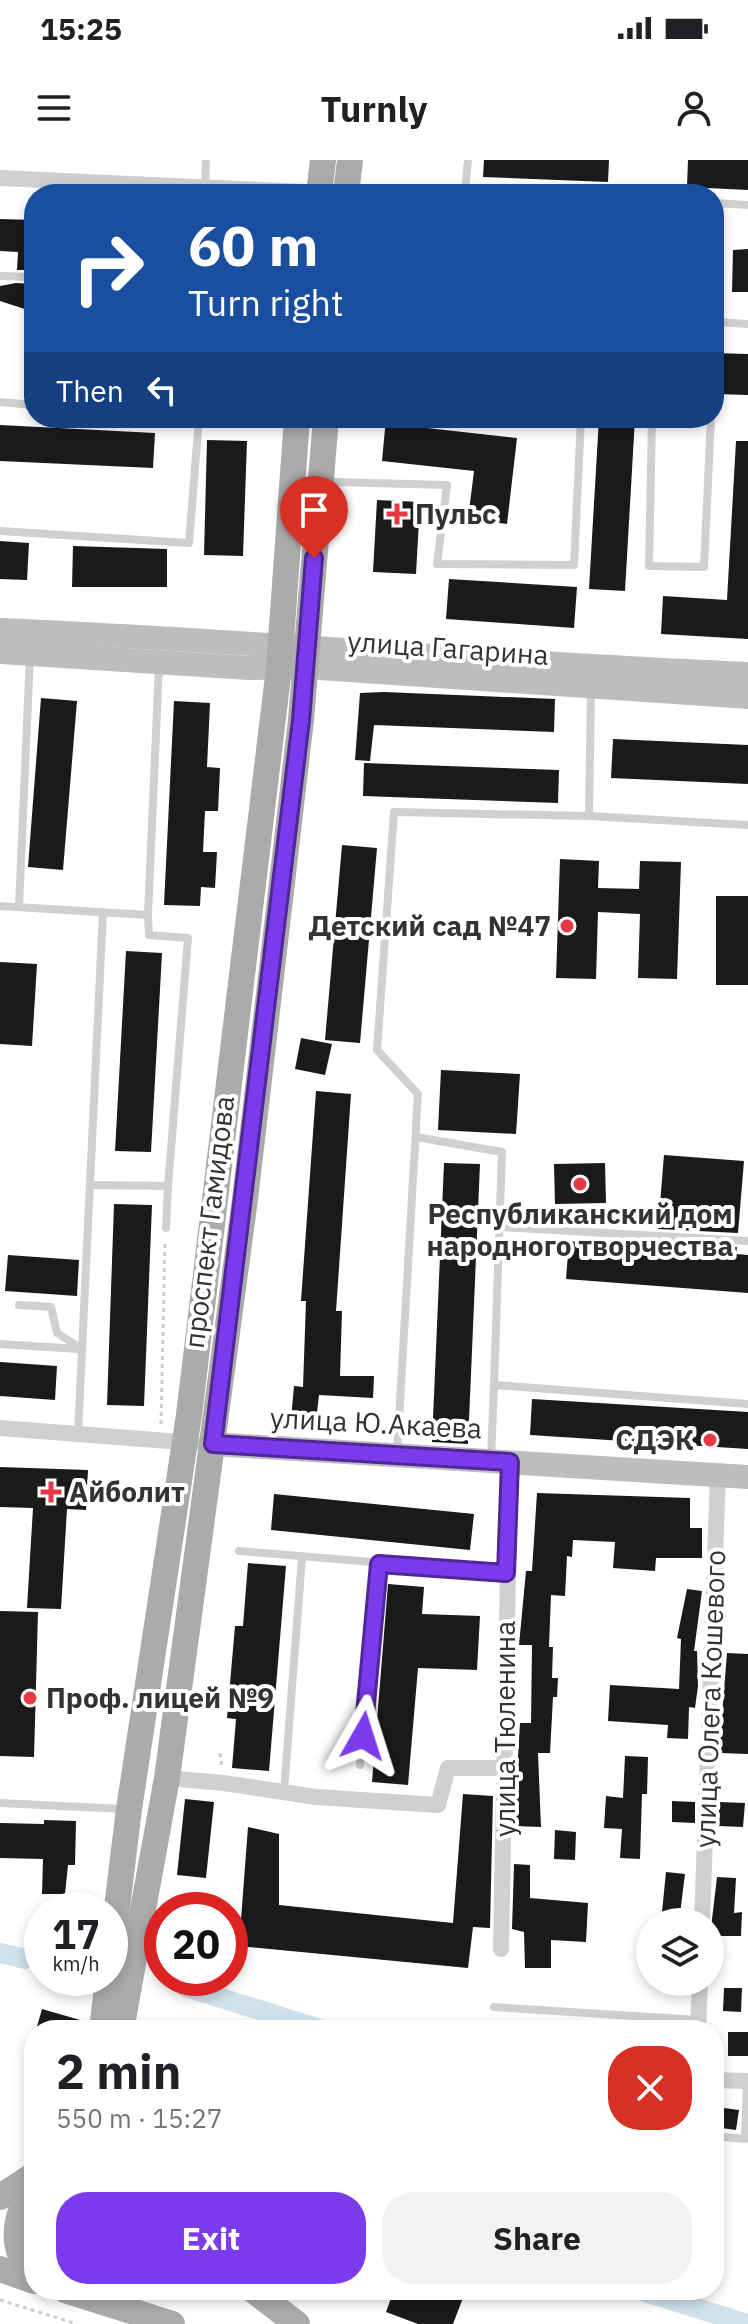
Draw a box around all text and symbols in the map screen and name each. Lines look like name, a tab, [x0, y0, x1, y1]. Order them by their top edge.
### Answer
text: 15:25	[40, 9, 122, 48]
text: Turnly	[321, 85, 427, 132]
icon: menu	[32, 86, 76, 130]
icon: person	[672, 86, 716, 130]
text: 60 m	[188, 209, 318, 281]
icon: right	[56, 216, 160, 320]
text: Turn right	[188, 279, 344, 326]
icon: left	[140, 368, 184, 412]
text: Then	[56, 371, 124, 410]
pin	[280, 476, 348, 558]
icon: arrive	[292, 488, 336, 532]
place label: Пульс	[415, 495, 496, 532]
marker: Пульс	[386, 503, 408, 525]
street label: улица Гагарина	[346, 622, 550, 673]
place label: Детский сад №47	[308, 907, 551, 944]
marker: Детский сад №47	[558, 917, 576, 935]
street label: проспект Гамидова	[175, 1094, 242, 1350]
marker: Республиканский дом народного творчества	[571, 1175, 589, 1193]
place label: Республиканский дом народного творчества	[427, 1195, 734, 1264]
street label: улица Ю.Акаева	[269, 1398, 483, 1447]
place label: СДЭК	[615, 1421, 694, 1458]
marker: СДЭК	[701, 1431, 719, 1449]
place label: Айболит	[69, 1473, 185, 1510]
marker: Айболит	[40, 1481, 62, 1503]
street label: улица Олега Кошевого	[686, 1549, 733, 1849]
street label: улица Тюленина	[486, 1621, 523, 1837]
place label: Проф. лицей №9	[46, 1679, 274, 1716]
marker: Проф. лицей №9	[21, 1689, 39, 1707]
position arrow	[321, 1694, 405, 1778]
speed limit sign: 20	[144, 1892, 248, 1996]
text: 17	[52, 1908, 100, 1960]
map controls	[636, 1908, 724, 1996]
button: layers	[636, 1908, 724, 1996]
text: km/h	[52, 1950, 100, 1977]
text: 2 min	[56, 2040, 181, 2102]
button: close	[608, 2046, 692, 2130]
text: 550 m · 15:27	[56, 2101, 222, 2135]
button: Exit	[56, 2192, 366, 2284]
button: Share	[382, 2192, 692, 2284]

